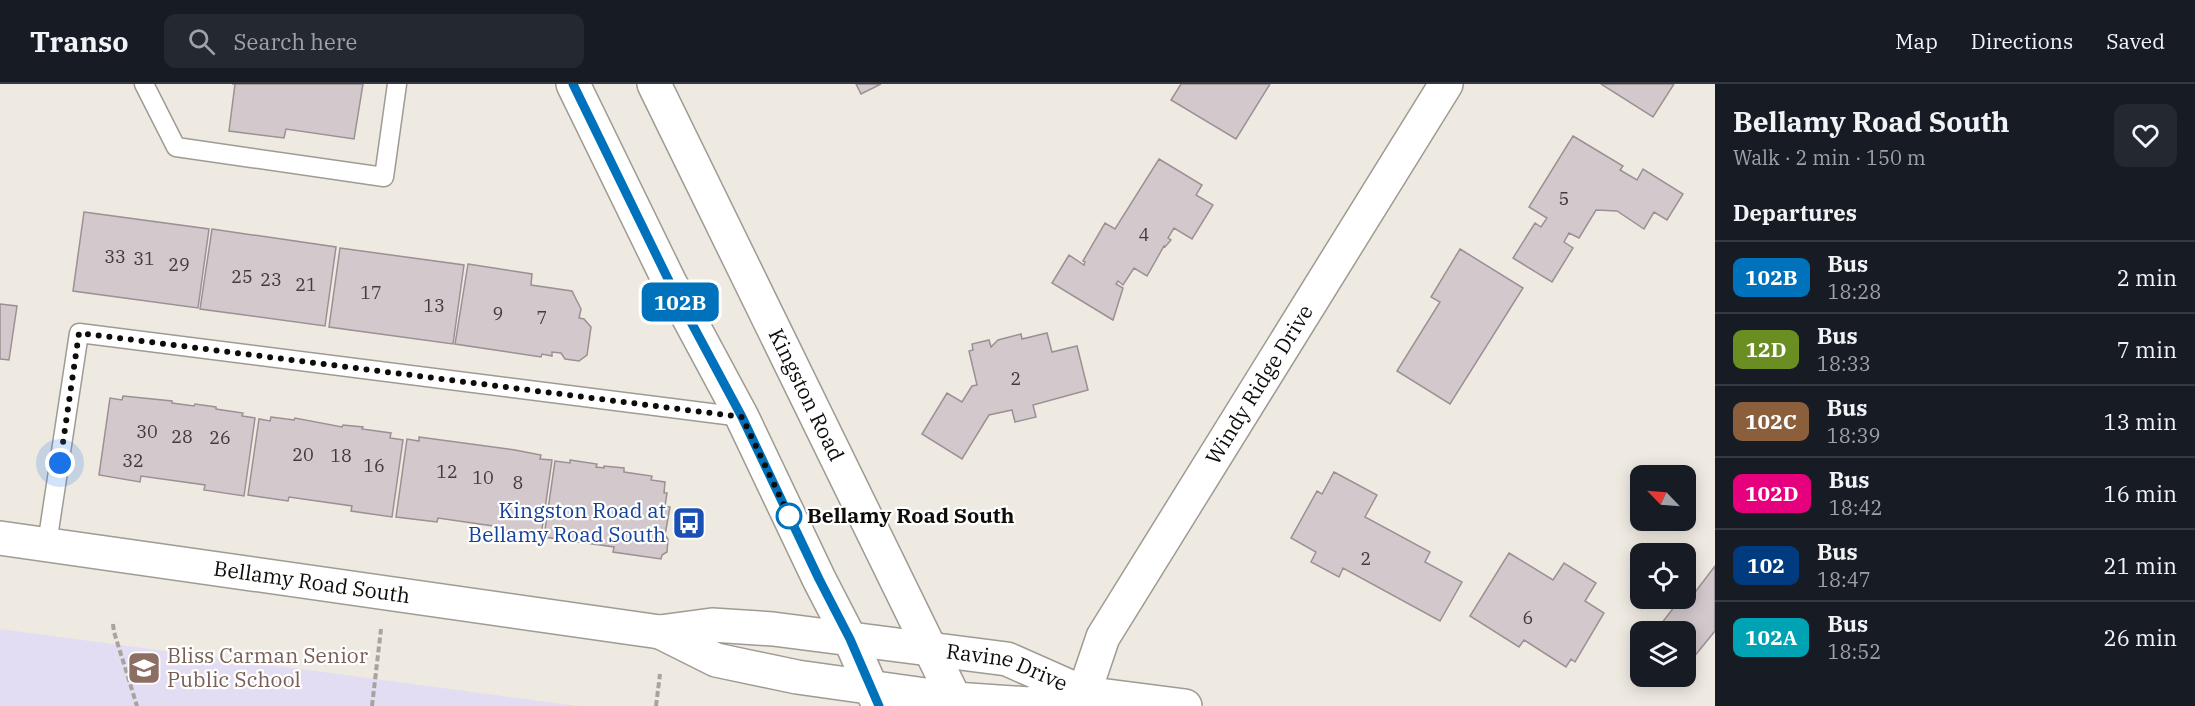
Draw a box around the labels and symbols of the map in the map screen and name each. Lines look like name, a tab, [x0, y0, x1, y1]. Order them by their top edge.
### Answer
house number: 5	[1559, 187, 1569, 210]
house number: 4	[1139, 223, 1149, 246]
house number: 33	[104, 245, 126, 268]
house number: 31	[133, 247, 155, 270]
house number: 29	[168, 253, 190, 276]
house number: 25	[231, 265, 253, 288]
house number: 23	[260, 268, 282, 291]
house number: 21	[295, 273, 317, 296]
house number: 17	[360, 281, 382, 304]
line badge: 102B	[638, 282, 722, 322]
house number: 13	[423, 294, 445, 317]
street label: Windy Ridge Drive	[1199, 299, 1319, 469]
house number: 9	[493, 302, 503, 325]
house number: 7	[537, 306, 547, 329]
street label: Kingston Road	[763, 324, 851, 466]
house number: 2	[1011, 367, 1021, 390]
house number: 30	[136, 420, 158, 443]
house number: 28	[171, 425, 193, 448]
house number: 26	[209, 426, 231, 449]
house number: 20	[292, 443, 314, 466]
house number: 18	[330, 444, 352, 467]
your location	[45, 448, 75, 478]
house number: 32	[122, 449, 144, 472]
house number: 16	[363, 454, 385, 477]
house number: 12	[436, 460, 458, 483]
north arrow	[1630, 465, 1696, 531]
house number: 10	[472, 466, 494, 489]
house number: 8	[513, 471, 523, 494]
place label: Kingston Road at Bellamy Road South	[468, 496, 666, 548]
place label: Bellamy Road South	[807, 501, 1015, 529]
marker: Bellamy Road South	[776, 503, 802, 529]
bus stop icon: Kingston Road at Bellamy Road South	[671, 505, 707, 541]
house number: 2	[1361, 547, 1371, 570]
street label: Bellamy Road South	[212, 554, 412, 609]
house number: 6	[1523, 606, 1533, 629]
street label: Ravine Drive	[945, 636, 1072, 697]
place label: Bliss Carman Senior Public School	[167, 641, 369, 693]
school or university icon: Bliss Carman Senior Public School	[126, 650, 162, 686]

